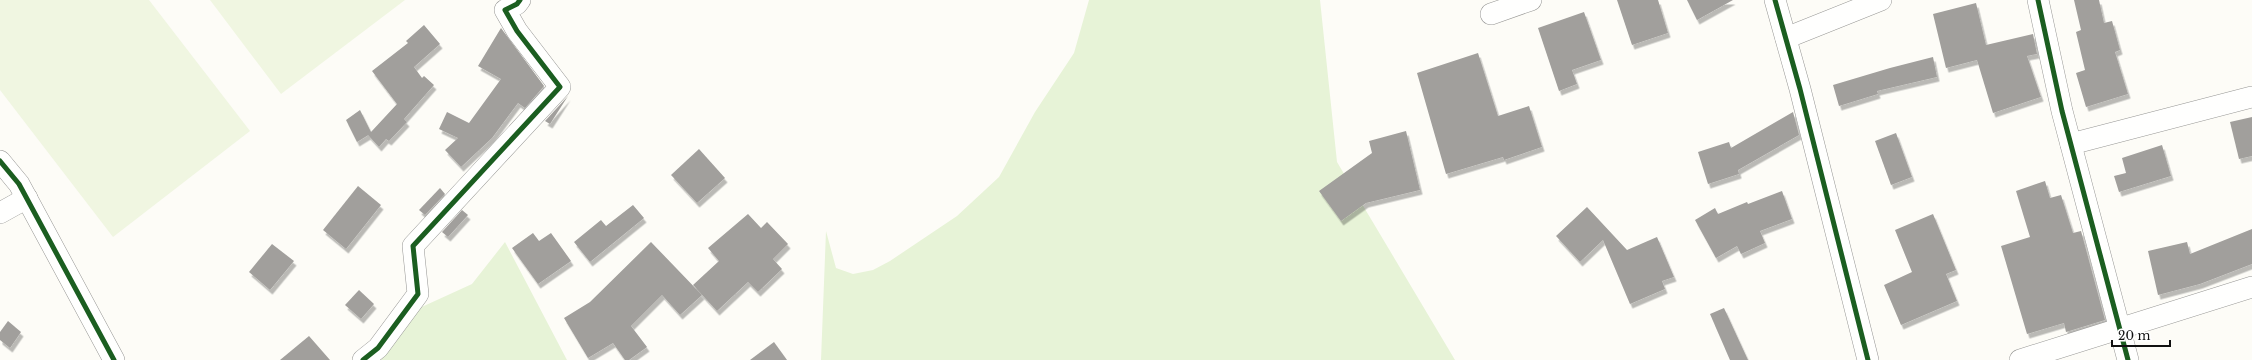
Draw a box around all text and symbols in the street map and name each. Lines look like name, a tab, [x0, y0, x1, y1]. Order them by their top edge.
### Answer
scale bar	[2112, 322, 2170, 348]
text: 20 m	[2118, 328, 2150, 343]

